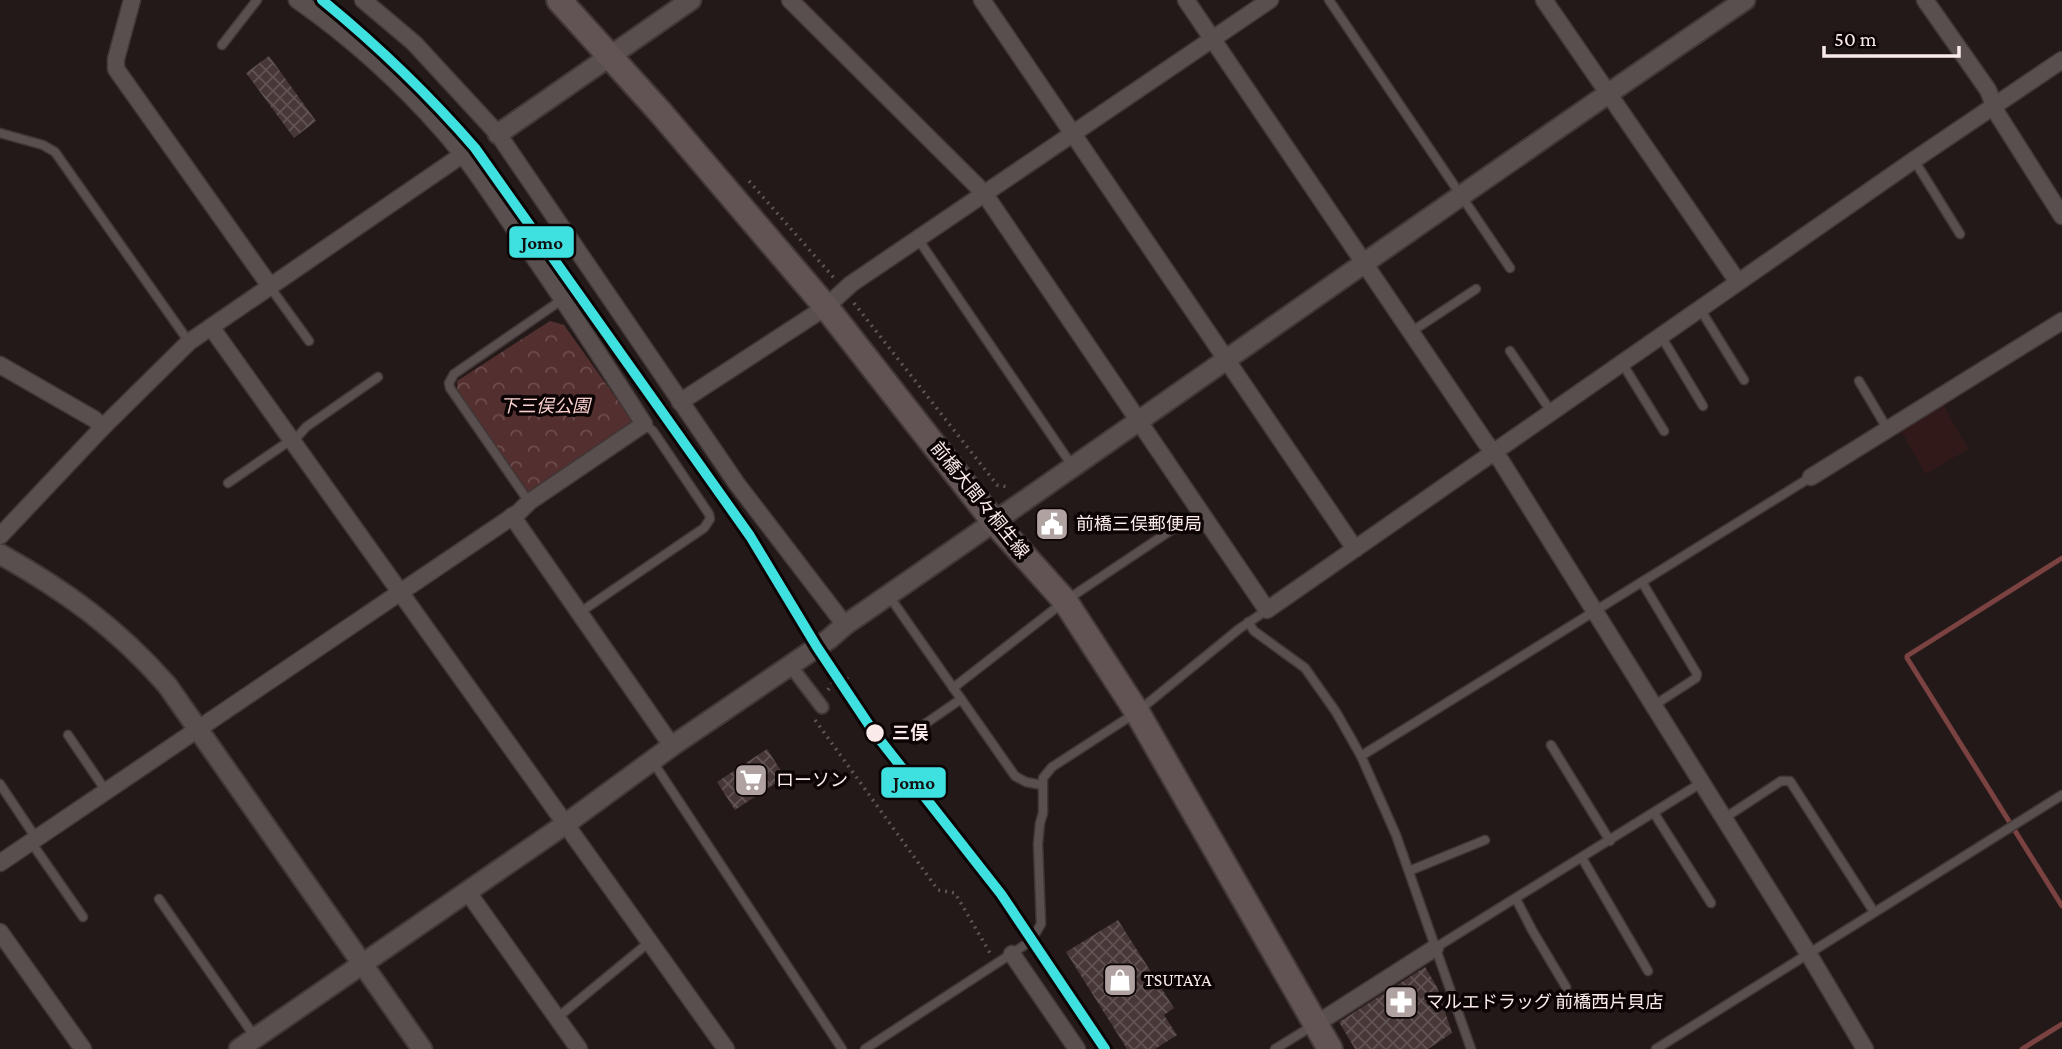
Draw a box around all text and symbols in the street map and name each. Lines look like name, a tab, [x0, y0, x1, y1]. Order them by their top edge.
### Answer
scale bar	[1824, 14, 1959, 58]
text: 50 m	[1834, 27, 1877, 51]
line badge: Jomo	[508, 225, 575, 259]
text: Jomo	[519, 232, 563, 253]
park label: 下三俣公園	[500, 396, 593, 416]
street label: 前橋大間々桐生線	[927, 438, 1033, 562]
public building icon: 前橋三俣郵便局	[1033, 505, 1071, 543]
place label: 前橋三俣郵便局	[1076, 514, 1202, 534]
marker: 三俣	[864, 722, 886, 744]
place label: 三俣	[892, 723, 929, 743]
supermarket icon: ローソン	[732, 761, 770, 799]
line badge: Jomo	[880, 766, 947, 799]
place label: ローソン	[776, 770, 848, 790]
text: Jomo	[891, 772, 935, 793]
shop icon: TSUTAYA	[1101, 961, 1139, 999]
place label: TSUTAYA	[1144, 970, 1212, 990]
pharmacy icon: マルエドラッグ 前橋西片貝店	[1382, 983, 1420, 1021]
place label: マルエドラッグ 前橋西片貝店	[1426, 992, 1663, 1012]

